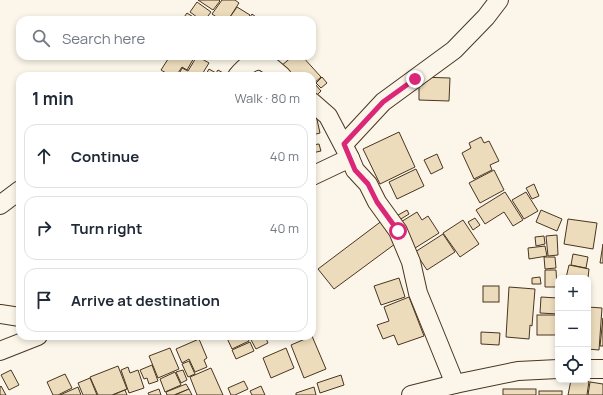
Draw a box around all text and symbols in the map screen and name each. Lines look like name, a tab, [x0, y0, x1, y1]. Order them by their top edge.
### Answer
search box	[16, 16, 316, 60]
icon: search	[30, 27, 52, 49]
text: Search here	[62, 28, 145, 49]
route end	[406, 70, 424, 88]
text: 1 min	[32, 87, 74, 110]
text: Walk · 80 m	[234, 89, 300, 107]
icon: ahead	[33, 145, 55, 167]
text: Continue	[71, 146, 139, 167]
text: 40 m	[270, 147, 299, 165]
icon: right	[33, 217, 55, 239]
text: Turn right	[71, 218, 142, 239]
text: 40 m	[270, 219, 299, 237]
route start	[389, 222, 407, 240]
map controls	[555, 275, 591, 383]
button: +	[555, 275, 591, 311]
icon: arrive	[33, 289, 55, 311]
text: Arrive at destination	[71, 290, 220, 311]
button: −	[555, 311, 591, 347]
button: locate	[555, 347, 591, 383]

